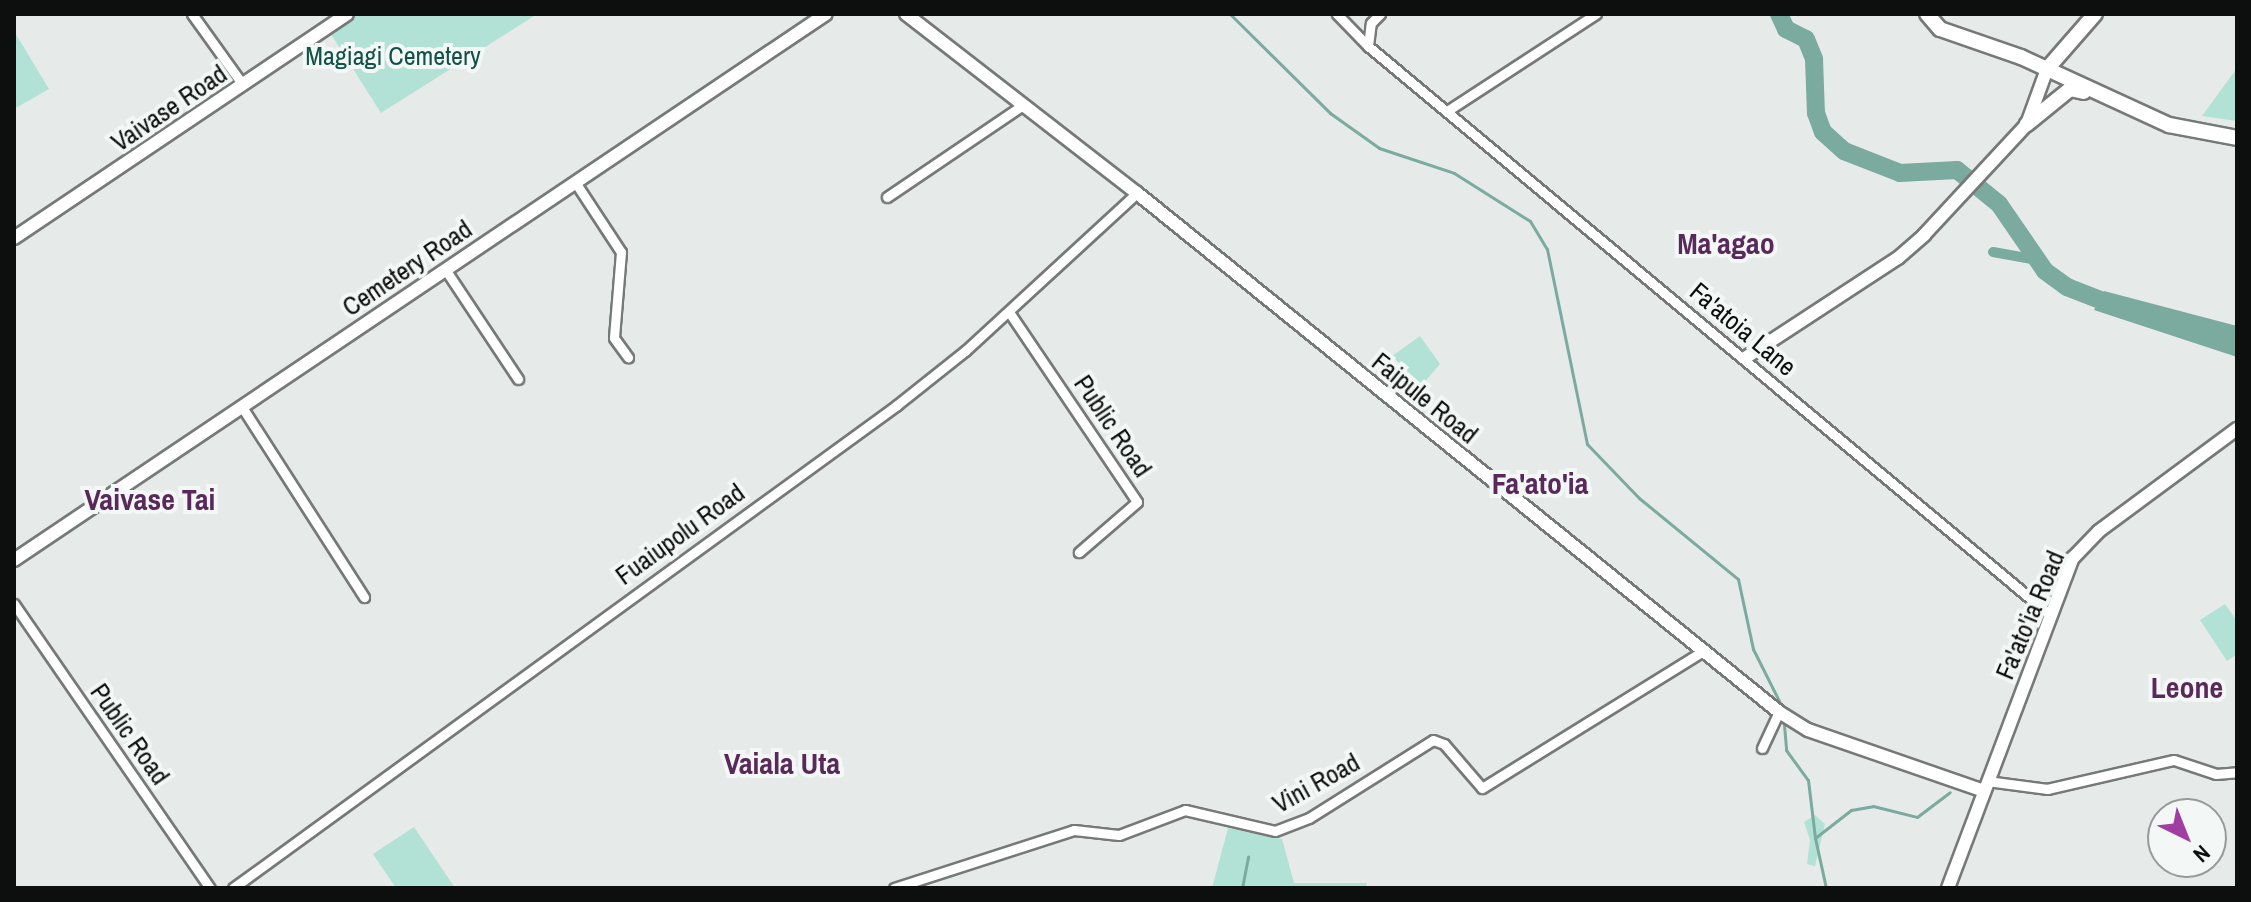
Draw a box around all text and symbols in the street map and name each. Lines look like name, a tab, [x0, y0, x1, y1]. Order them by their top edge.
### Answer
park label: Magiagi Cemetery	[305, 40, 481, 72]
street label: Vaivase Road	[105, 58, 233, 158]
street label: Cemetery Road	[336, 213, 478, 323]
district label: Ma'agao	[1677, 225, 1775, 261]
street label: Fa'atoia Lane	[1684, 276, 1802, 382]
street label: Faipule Road	[1366, 346, 1484, 450]
street label: Public Road	[1068, 369, 1158, 483]
district label: Fa'ato'ia	[1492, 465, 1588, 501]
street label: Fuaiupolu Road	[609, 477, 751, 591]
district label: Vaivase Tai	[85, 481, 215, 517]
street label: Fa'ato'ia Road	[1989, 546, 2071, 684]
district label: Leone	[2151, 669, 2223, 705]
street label: Public Road	[84, 677, 176, 791]
district label: Vaiala Uta	[724, 745, 840, 781]
street label: Vini Road	[1267, 746, 1365, 820]
north arrow	[2147, 798, 2227, 878]
text: N	[2187, 839, 2217, 870]

